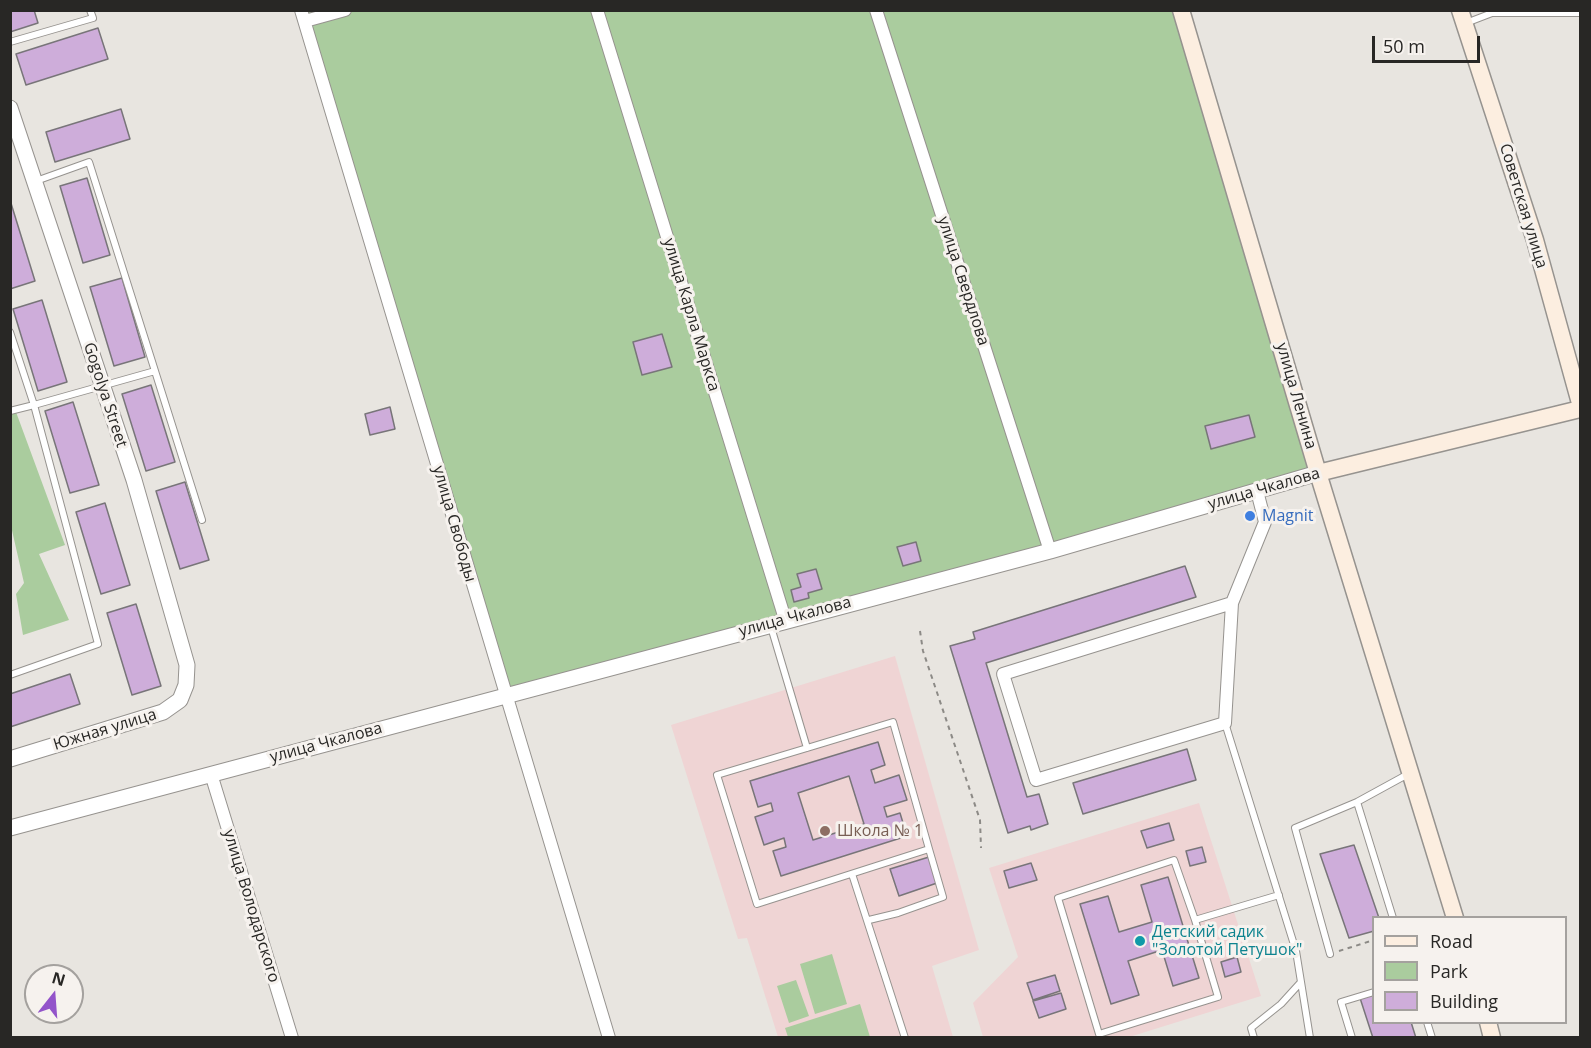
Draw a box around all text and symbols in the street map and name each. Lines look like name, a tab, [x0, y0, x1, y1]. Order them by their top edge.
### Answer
scale bar	[1375, 24, 1483, 62]
text: 50 m	[1383, 34, 1425, 58]
street label: Советская улица	[1495, 141, 1551, 271]
street label: улица Свердлова	[933, 214, 993, 348]
street label: улица Карла Маркса	[659, 236, 723, 394]
street label: Gogolya Street	[79, 340, 131, 450]
street label: улица Ленина	[1272, 341, 1320, 451]
street label: улица Свободы	[428, 464, 480, 584]
street label: улица Чкалова	[1206, 464, 1322, 514]
place label: Magnit	[1262, 506, 1314, 526]
marker: Magnit	[1243, 509, 1257, 523]
street label: улица Чкалова	[737, 593, 853, 641]
street label: Южная улица	[51, 705, 159, 755]
street label: улица Чкалова	[268, 719, 384, 767]
place label: Школа № 1	[837, 821, 923, 841]
marker: Школа № 1	[818, 824, 832, 838]
street label: улица Володарского	[219, 827, 283, 985]
legend	[1372, 916, 1567, 1024]
place label: Детский садик "Золотой Петушок"	[1152, 922, 1302, 960]
text: Road	[1430, 929, 1473, 953]
marker: Детский садик "Золотой Петушок"	[1133, 934, 1147, 948]
text: Park	[1430, 959, 1468, 983]
north arrow	[24, 964, 84, 1024]
text: N	[49, 966, 68, 991]
text: Building	[1430, 989, 1498, 1013]

